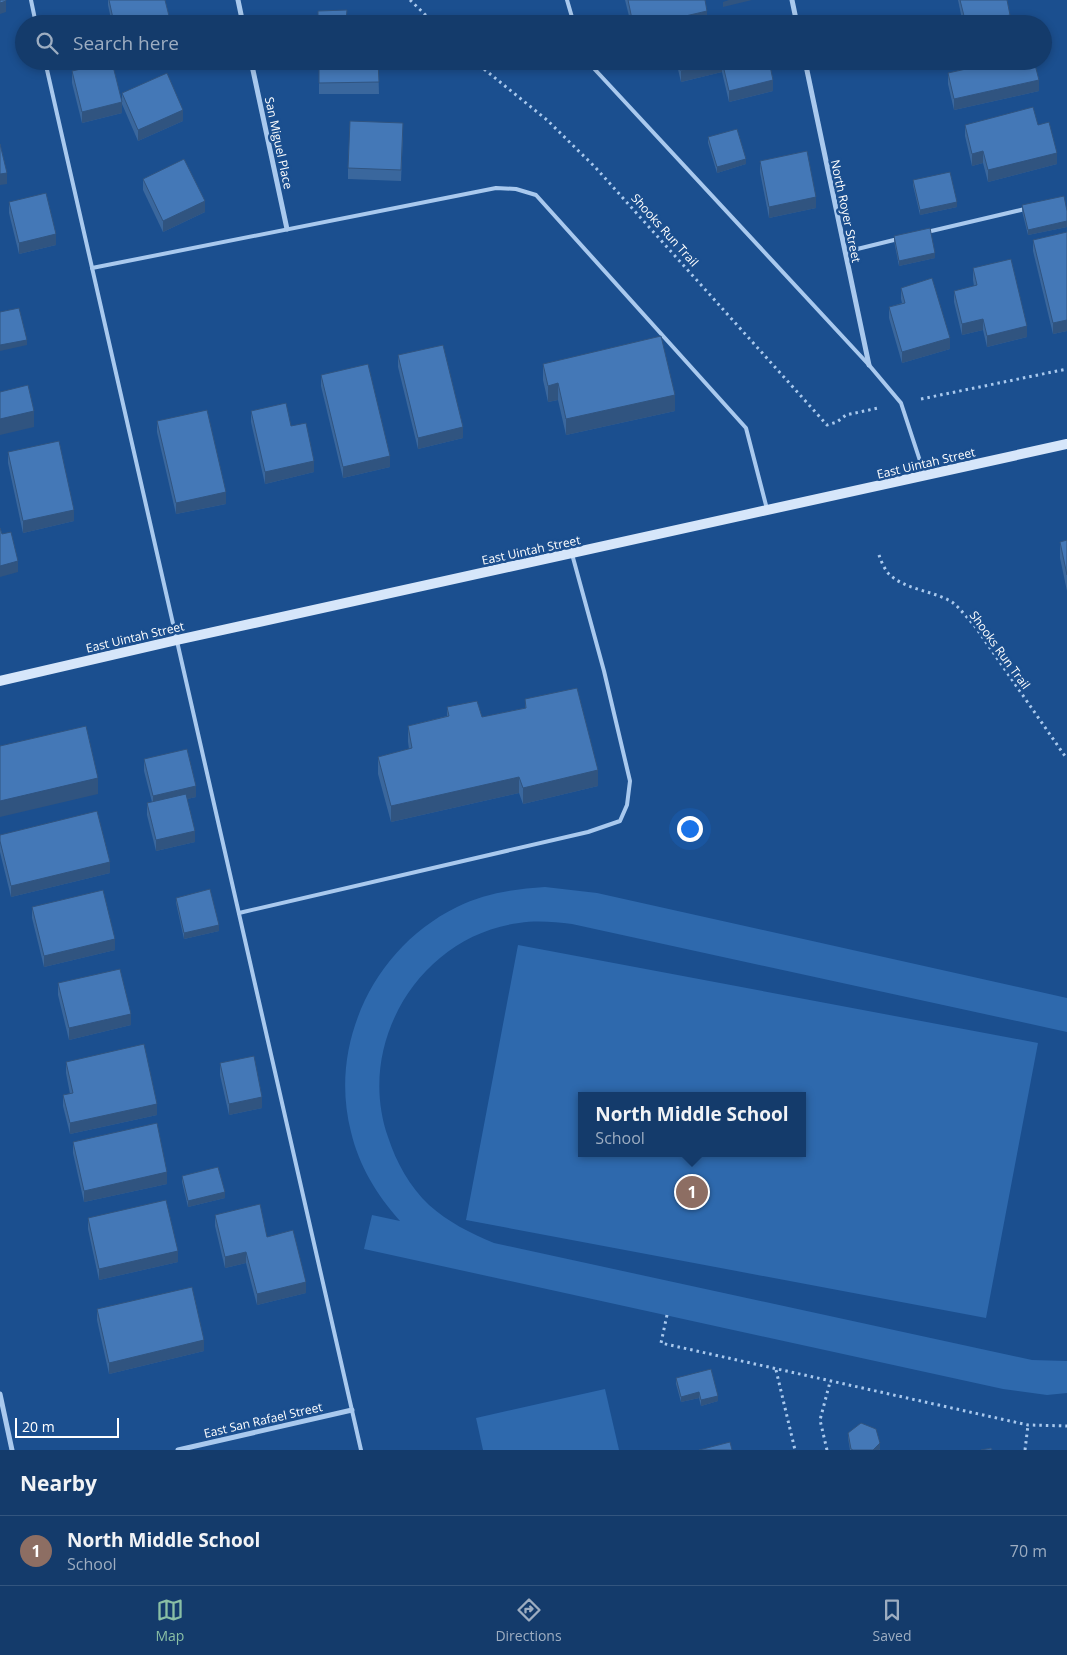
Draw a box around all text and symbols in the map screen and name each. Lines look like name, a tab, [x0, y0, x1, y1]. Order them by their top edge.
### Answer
search box	[15, 15, 1052, 70]
icon: search	[33, 29, 61, 57]
text: Search here	[73, 30, 179, 56]
street label: San Miguel Place	[261, 95, 297, 191]
street label: North Royer Street	[827, 158, 865, 264]
street label: Shooks Run Trail	[628, 190, 702, 270]
street label: East Uintah Street	[875, 443, 977, 483]
street label: East Uintah Street	[480, 531, 582, 569]
street label: Shooks Run Trail	[966, 607, 1034, 693]
street label: East Uintah Street	[84, 617, 186, 657]
your location	[677, 816, 703, 842]
popup	[578, 1092, 806, 1157]
text: North Middle School	[595, 1101, 789, 1127]
text: School	[595, 1127, 645, 1149]
pin: 1	[676, 1173, 708, 1211]
street label: East San Rafael Street	[202, 1398, 324, 1442]
scale bar	[15, 1415, 119, 1438]
text: 20 m	[22, 1417, 55, 1436]
text: Nearby	[20, 1469, 97, 1497]
text: North Middle School	[67, 1527, 260, 1553]
text: 1	[31, 1540, 41, 1562]
text: 70 m	[1010, 1540, 1047, 1562]
text: School	[67, 1553, 117, 1575]
tab: Map	[155, 1596, 184, 1645]
tab: Directions	[495, 1596, 562, 1645]
tab: Saved	[873, 1596, 911, 1645]

